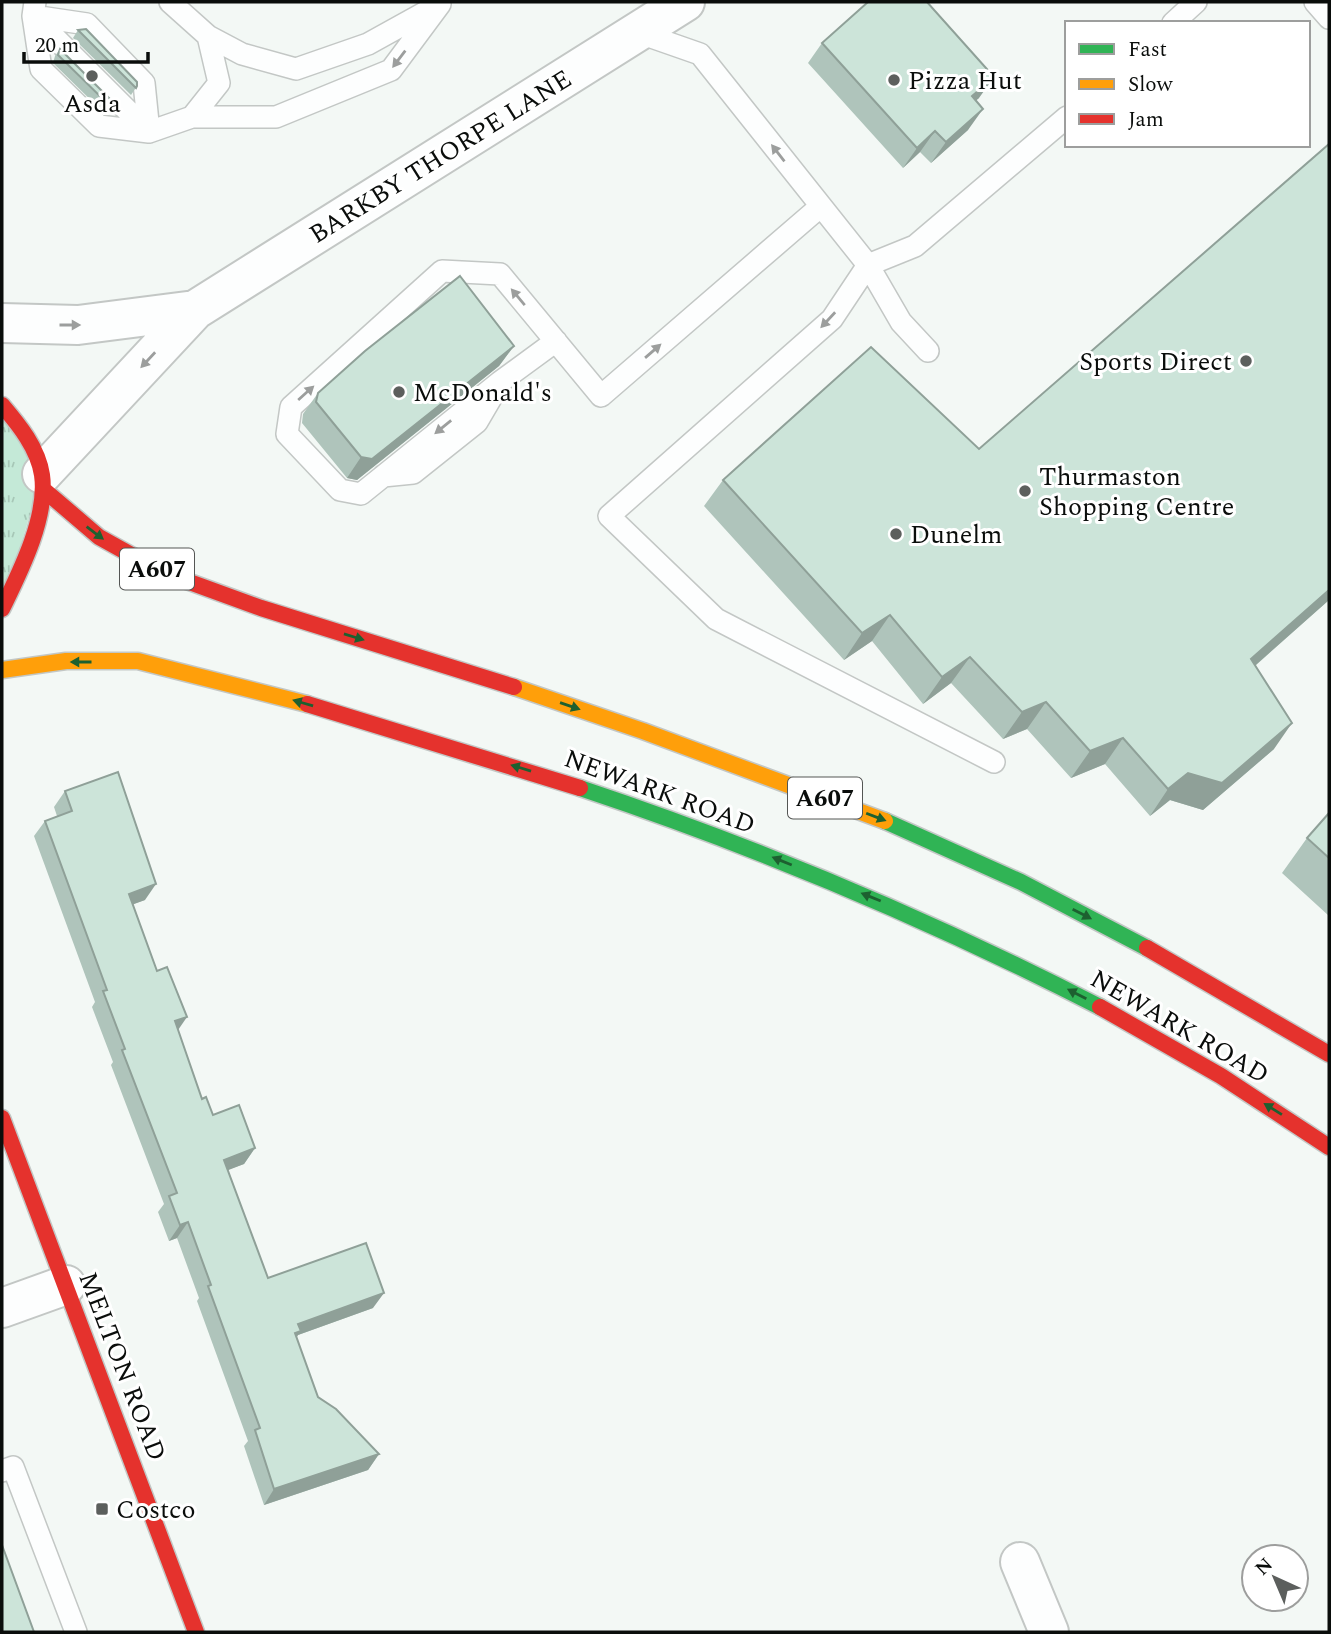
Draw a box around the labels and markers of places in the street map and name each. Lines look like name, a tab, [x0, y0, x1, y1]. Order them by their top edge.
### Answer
place label: Pizza Hut	[908, 61, 1022, 101]
marker: Asda	[84, 68, 100, 84]
marker: Pizza Hut	[886, 72, 902, 88]
place label: Asda	[63, 84, 121, 124]
place label: Sports Direct	[1079, 342, 1232, 382]
marker: Sports Direct	[1238, 353, 1254, 369]
place label: McDonald's	[413, 373, 552, 413]
marker: McDonald's	[391, 384, 407, 400]
place label: Thurmaston Shopping Centre	[1039, 457, 1234, 527]
marker: Thurmaston Shopping Centre	[1017, 483, 1033, 499]
place label: Dunelm	[910, 515, 1002, 555]
marker: Dunelm	[888, 526, 904, 542]
place label: Costco	[116, 1490, 196, 1530]
marker: Costco	[94, 1501, 110, 1517]

